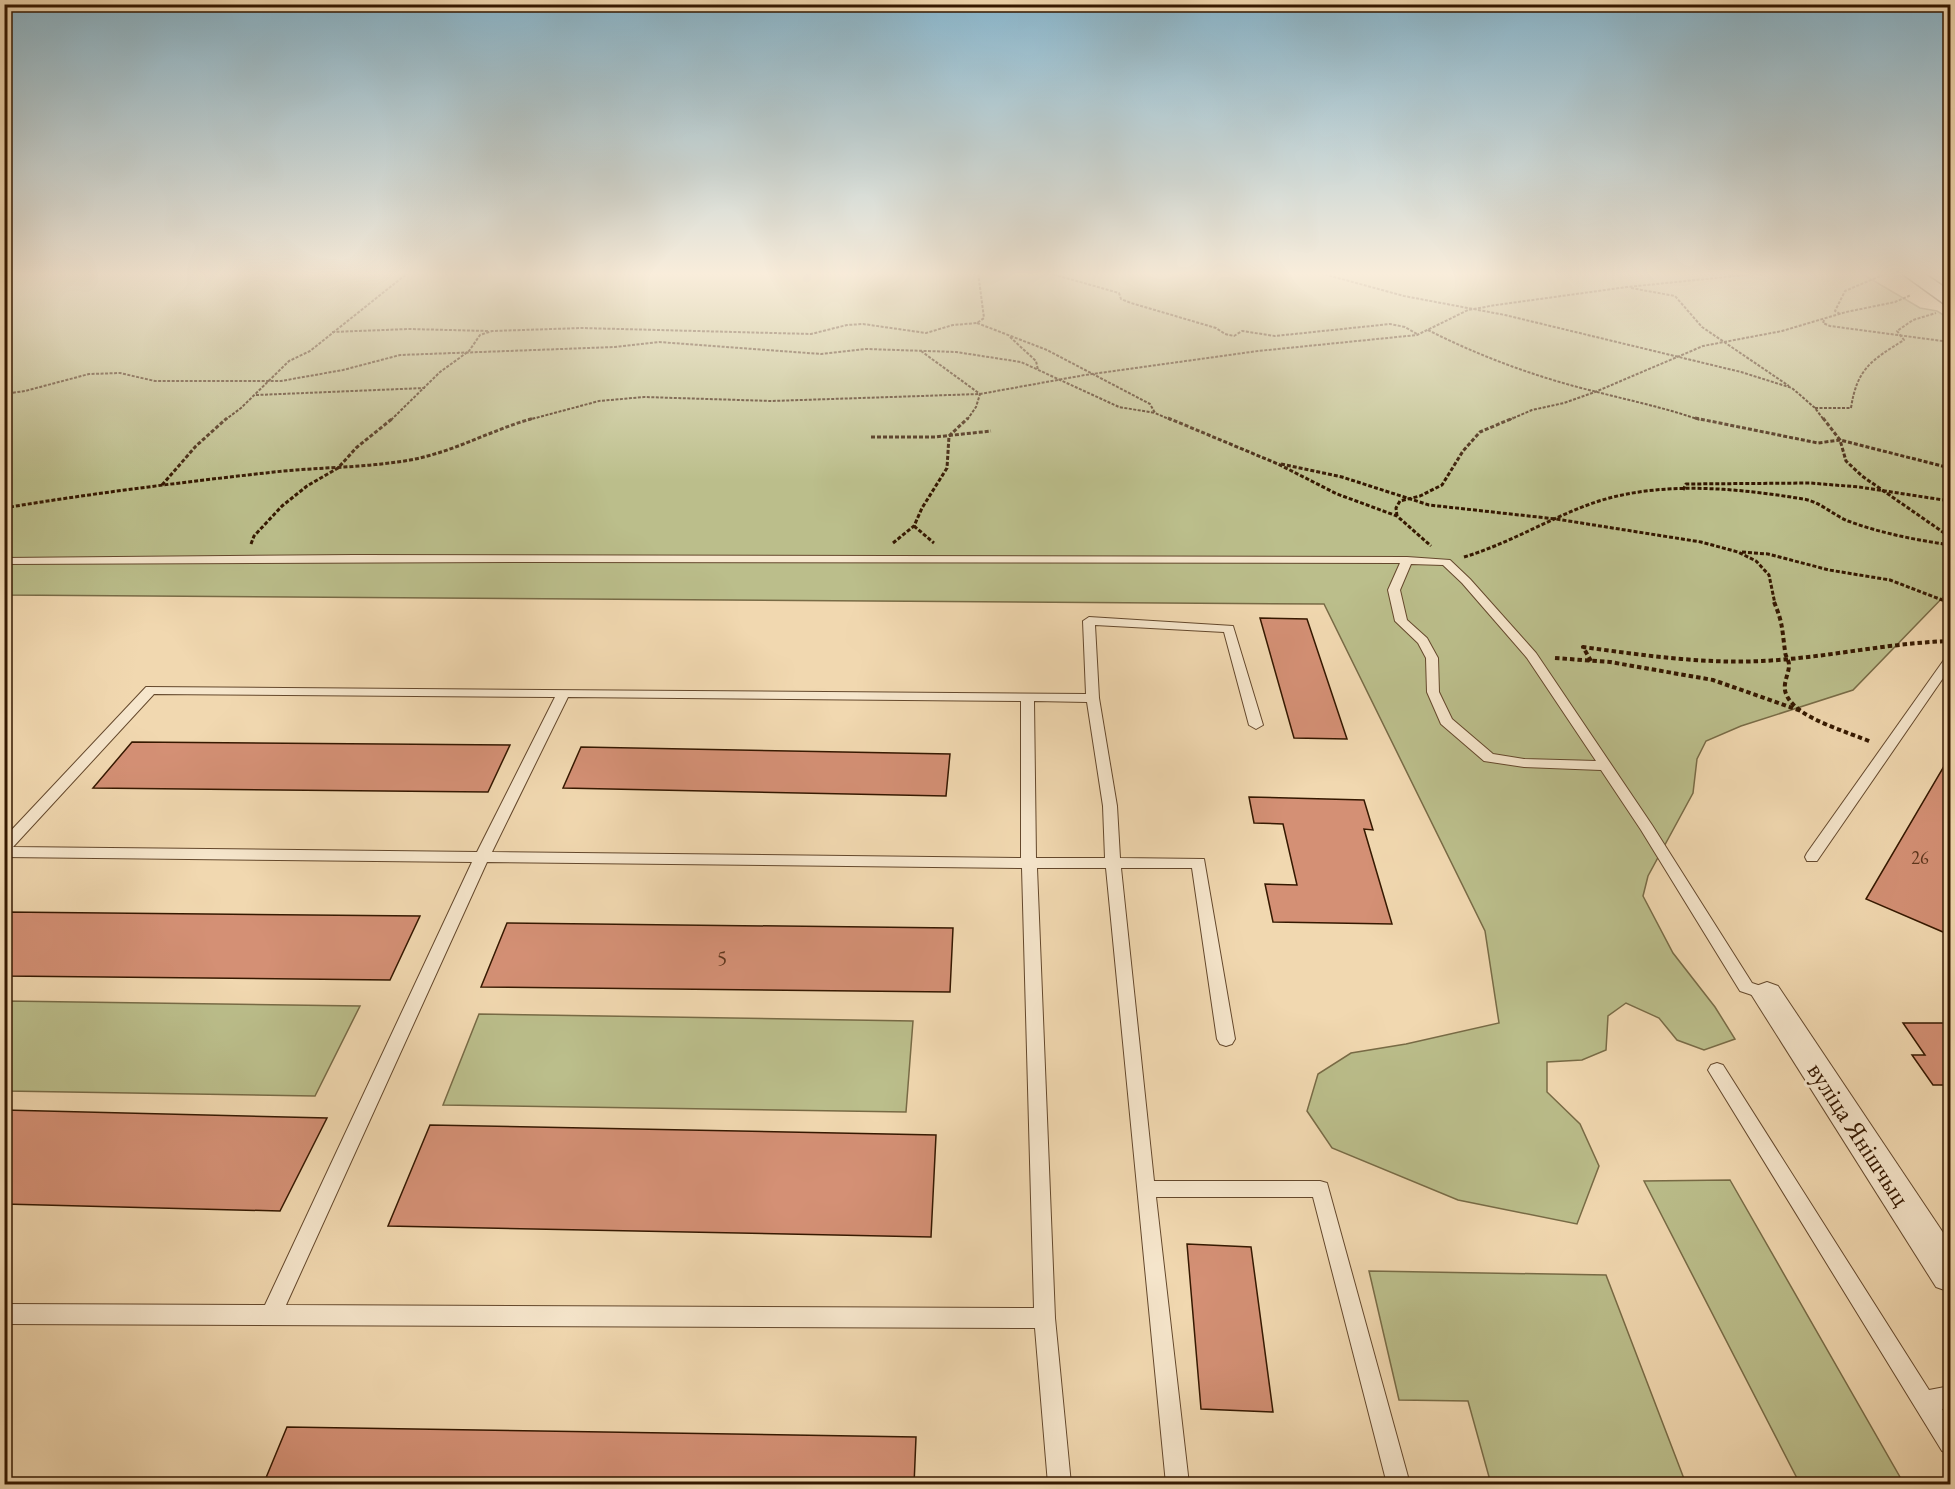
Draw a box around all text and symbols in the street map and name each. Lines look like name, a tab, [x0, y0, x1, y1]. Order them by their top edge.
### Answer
house number: 26	[1911, 846, 1929, 869]
house number: 5	[717, 944, 727, 971]
street label: вуліца Янішчыц	[1800, 1055, 1919, 1213]

